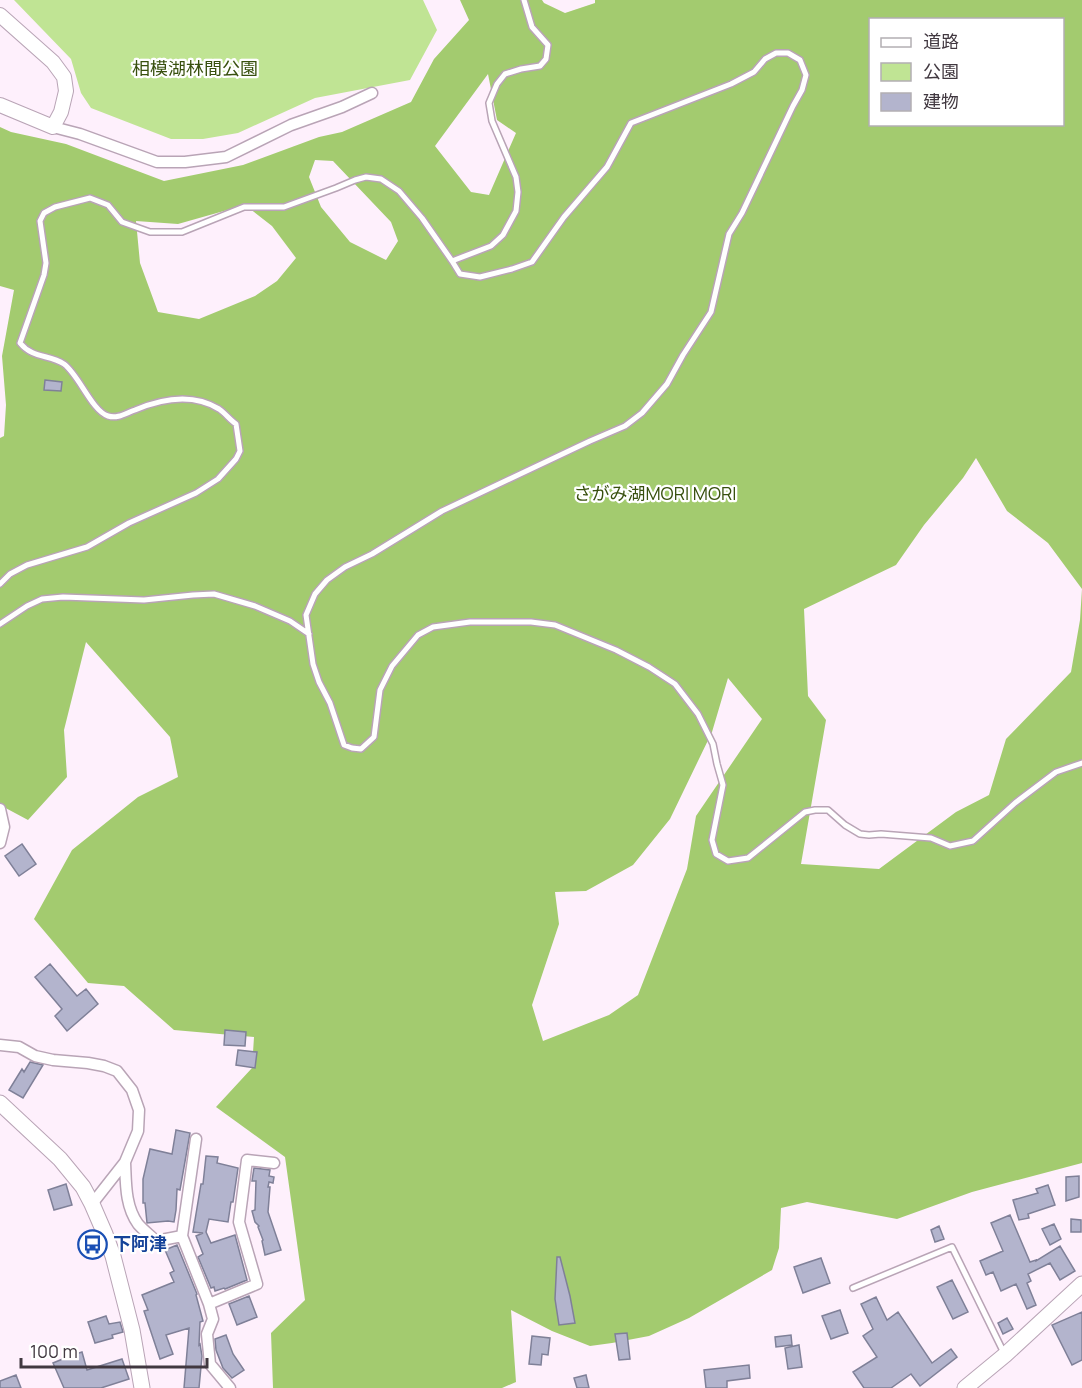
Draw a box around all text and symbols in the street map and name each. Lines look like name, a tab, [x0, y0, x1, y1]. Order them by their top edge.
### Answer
legend	[869, 18, 1064, 126]
text: 道路	[923, 29, 959, 53]
park label: 相模湖林間公園	[132, 56, 258, 80]
text: 公園	[923, 59, 959, 83]
text: 建物	[923, 89, 959, 113]
park label: さがみ湖MORI MORI	[573, 481, 737, 505]
bus stop icon: 下阿津	[76, 1228, 108, 1260]
place label: 下阿津	[113, 1231, 167, 1255]
scale bar	[21, 1331, 207, 1369]
text: 100 m	[30, 1339, 78, 1363]

